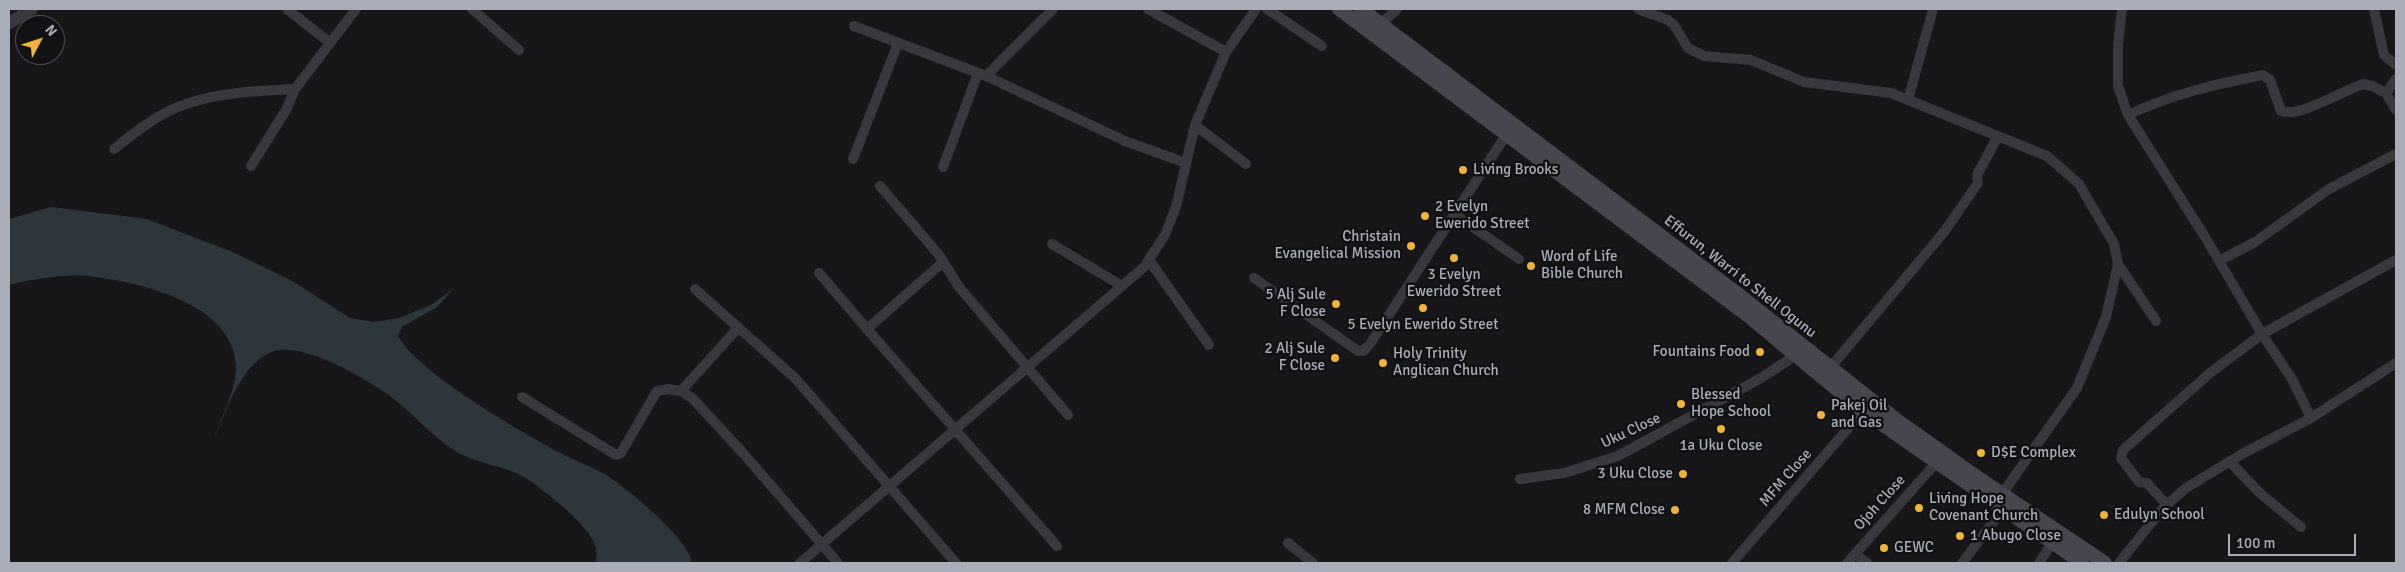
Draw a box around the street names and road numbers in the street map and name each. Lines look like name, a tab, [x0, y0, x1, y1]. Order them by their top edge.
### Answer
street label: Effurun, Warri to Shell Ogunu	[1660, 212, 1820, 342]
street label: Uku Close	[1598, 409, 1664, 453]
street label: MFM Close	[1756, 445, 1816, 511]
street label: Ojoh Close	[1850, 472, 1910, 534]

